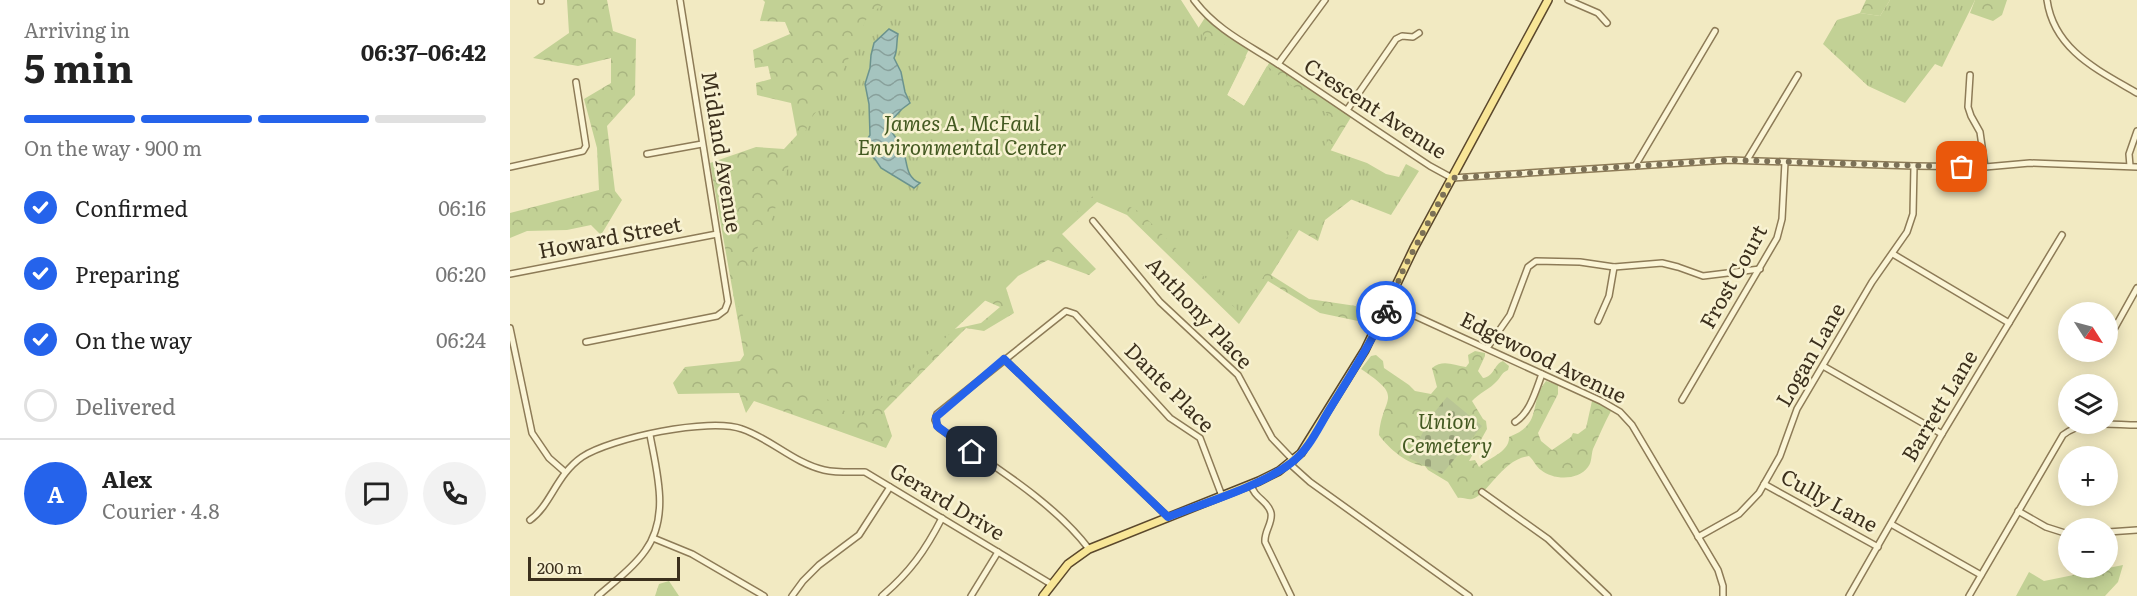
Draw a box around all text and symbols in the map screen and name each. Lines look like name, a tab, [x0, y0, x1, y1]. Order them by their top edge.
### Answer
text: Arriving in	[24, 14, 130, 44]
text: 06:37–06:42	[361, 35, 486, 68]
text: 5 min	[24, 37, 133, 95]
street label: Crescent Avenue	[1299, 49, 1454, 165]
street label: Midland Avenue	[695, 68, 752, 235]
park label: James A. McFaul Environmental Center	[857, 106, 1067, 161]
text: On the way · 900 m	[24, 132, 202, 162]
pin	[1936, 141, 1987, 192]
icon: bag	[1945, 150, 1978, 183]
icon: check	[24, 191, 57, 224]
text: Confirmed	[75, 191, 188, 224]
text: 06:16	[438, 192, 486, 222]
street label: Howard Street	[535, 206, 684, 265]
street label: Frost Court	[1690, 218, 1773, 334]
street label: Anthony Place	[1140, 248, 1261, 375]
icon: check	[24, 257, 57, 290]
text: Preparing	[75, 257, 179, 290]
text: 06:20	[436, 258, 486, 288]
courier	[1356, 281, 1416, 341]
icon: bike	[1370, 295, 1403, 328]
street label: Logan Lane	[1767, 296, 1851, 412]
street label: Edgewood Avenue	[1456, 302, 1632, 409]
north arrow	[2058, 302, 2118, 362]
map controls	[2058, 302, 2118, 578]
icon: check	[24, 323, 57, 356]
text: On the way	[75, 323, 192, 356]
text: 06:24	[436, 324, 486, 354]
street label: Dante Place	[1119, 334, 1223, 438]
street label: Barrett Lane	[1892, 343, 1984, 467]
button: layers	[2058, 374, 2118, 434]
text: Delivered	[75, 389, 176, 422]
park label: Union Cemetery	[1402, 404, 1492, 459]
pin	[946, 426, 997, 477]
icon: home	[955, 435, 988, 468]
button: +	[2058, 446, 2118, 506]
street label: Gerard Drive	[885, 453, 1012, 547]
street label: Cully Lane	[1776, 459, 1884, 538]
text: Alex	[102, 462, 152, 495]
button: chat	[345, 462, 408, 525]
button: phone	[423, 462, 486, 525]
text: A	[47, 477, 64, 510]
text: Courier · 4.8	[102, 495, 219, 525]
button: −	[2058, 518, 2118, 578]
scale bar	[528, 554, 680, 582]
text: 200 m	[537, 555, 582, 579]

